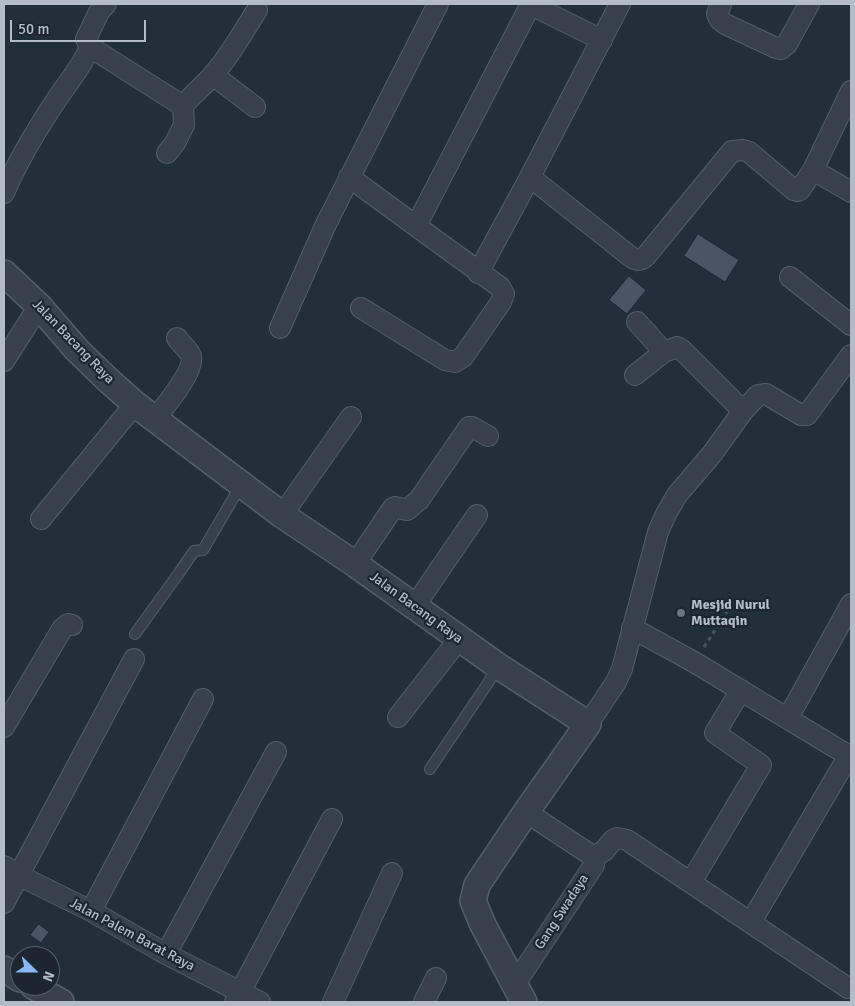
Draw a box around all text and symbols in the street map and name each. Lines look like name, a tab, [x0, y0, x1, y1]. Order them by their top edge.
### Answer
scale bar	[12, 10, 149, 42]
text: 50 m	[18, 20, 49, 38]
street label: Jalan Bacang Raya	[28, 296, 118, 388]
street label: Jalan Bacang Raya	[366, 569, 466, 647]
place label: Mesjid Nurul Muttaqin	[691, 597, 770, 630]
marker: Mesjid Nurul Muttaqin	[675, 607, 687, 619]
street label: Gang Swadaya	[531, 871, 593, 953]
street label: Jalan Palem Barat Raya	[67, 895, 197, 975]
north arrow	[10, 946, 60, 996]
text: N	[39, 969, 58, 984]

